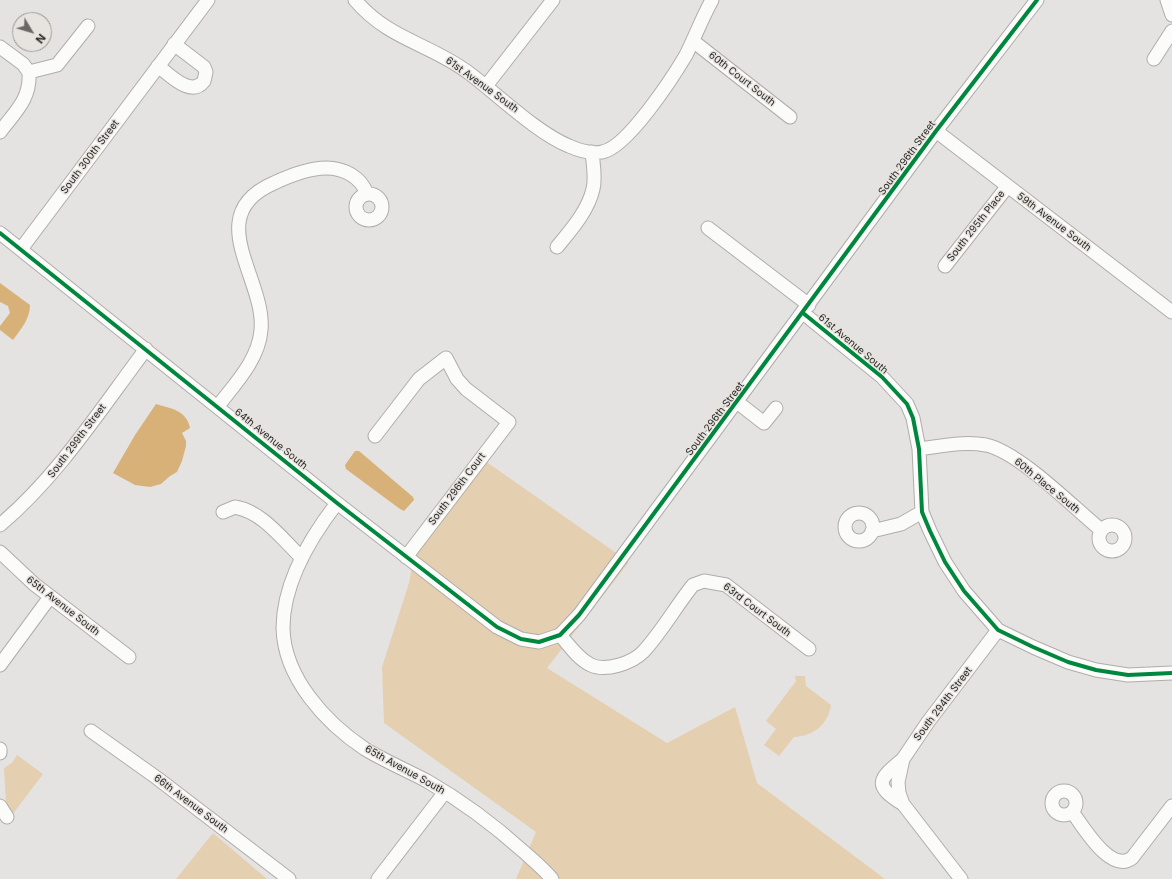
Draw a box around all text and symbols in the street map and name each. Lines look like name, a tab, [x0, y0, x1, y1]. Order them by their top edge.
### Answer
north arrow	[12, 12, 52, 52]
text: N	[33, 31, 49, 46]
street label: 60th Court South	[706, 49, 778, 109]
street label: 61st Avenue South	[443, 55, 521, 115]
street label: South 300th Street	[58, 118, 122, 196]
street label: South 296th Street	[876, 118, 938, 198]
street label: South 295th Place	[945, 188, 1007, 264]
street label: 59th Avenue South	[1015, 190, 1093, 254]
street label: 61st Avenue South	[816, 311, 890, 377]
street label: South 296th Street	[683, 380, 747, 458]
street label: South 299th Street	[45, 402, 109, 480]
street label: 64th Avenue South	[232, 406, 310, 472]
street label: South 296th Court	[426, 451, 488, 527]
street label: 60th Place South	[1012, 456, 1082, 516]
street label: 65th Avenue South	[24, 574, 102, 638]
street label: 63rd Court South	[721, 581, 793, 639]
street label: South 294th Street	[911, 665, 975, 743]
street label: 65th Avenue South	[363, 743, 447, 797]
street label: 66th Avenue South	[152, 772, 230, 836]

